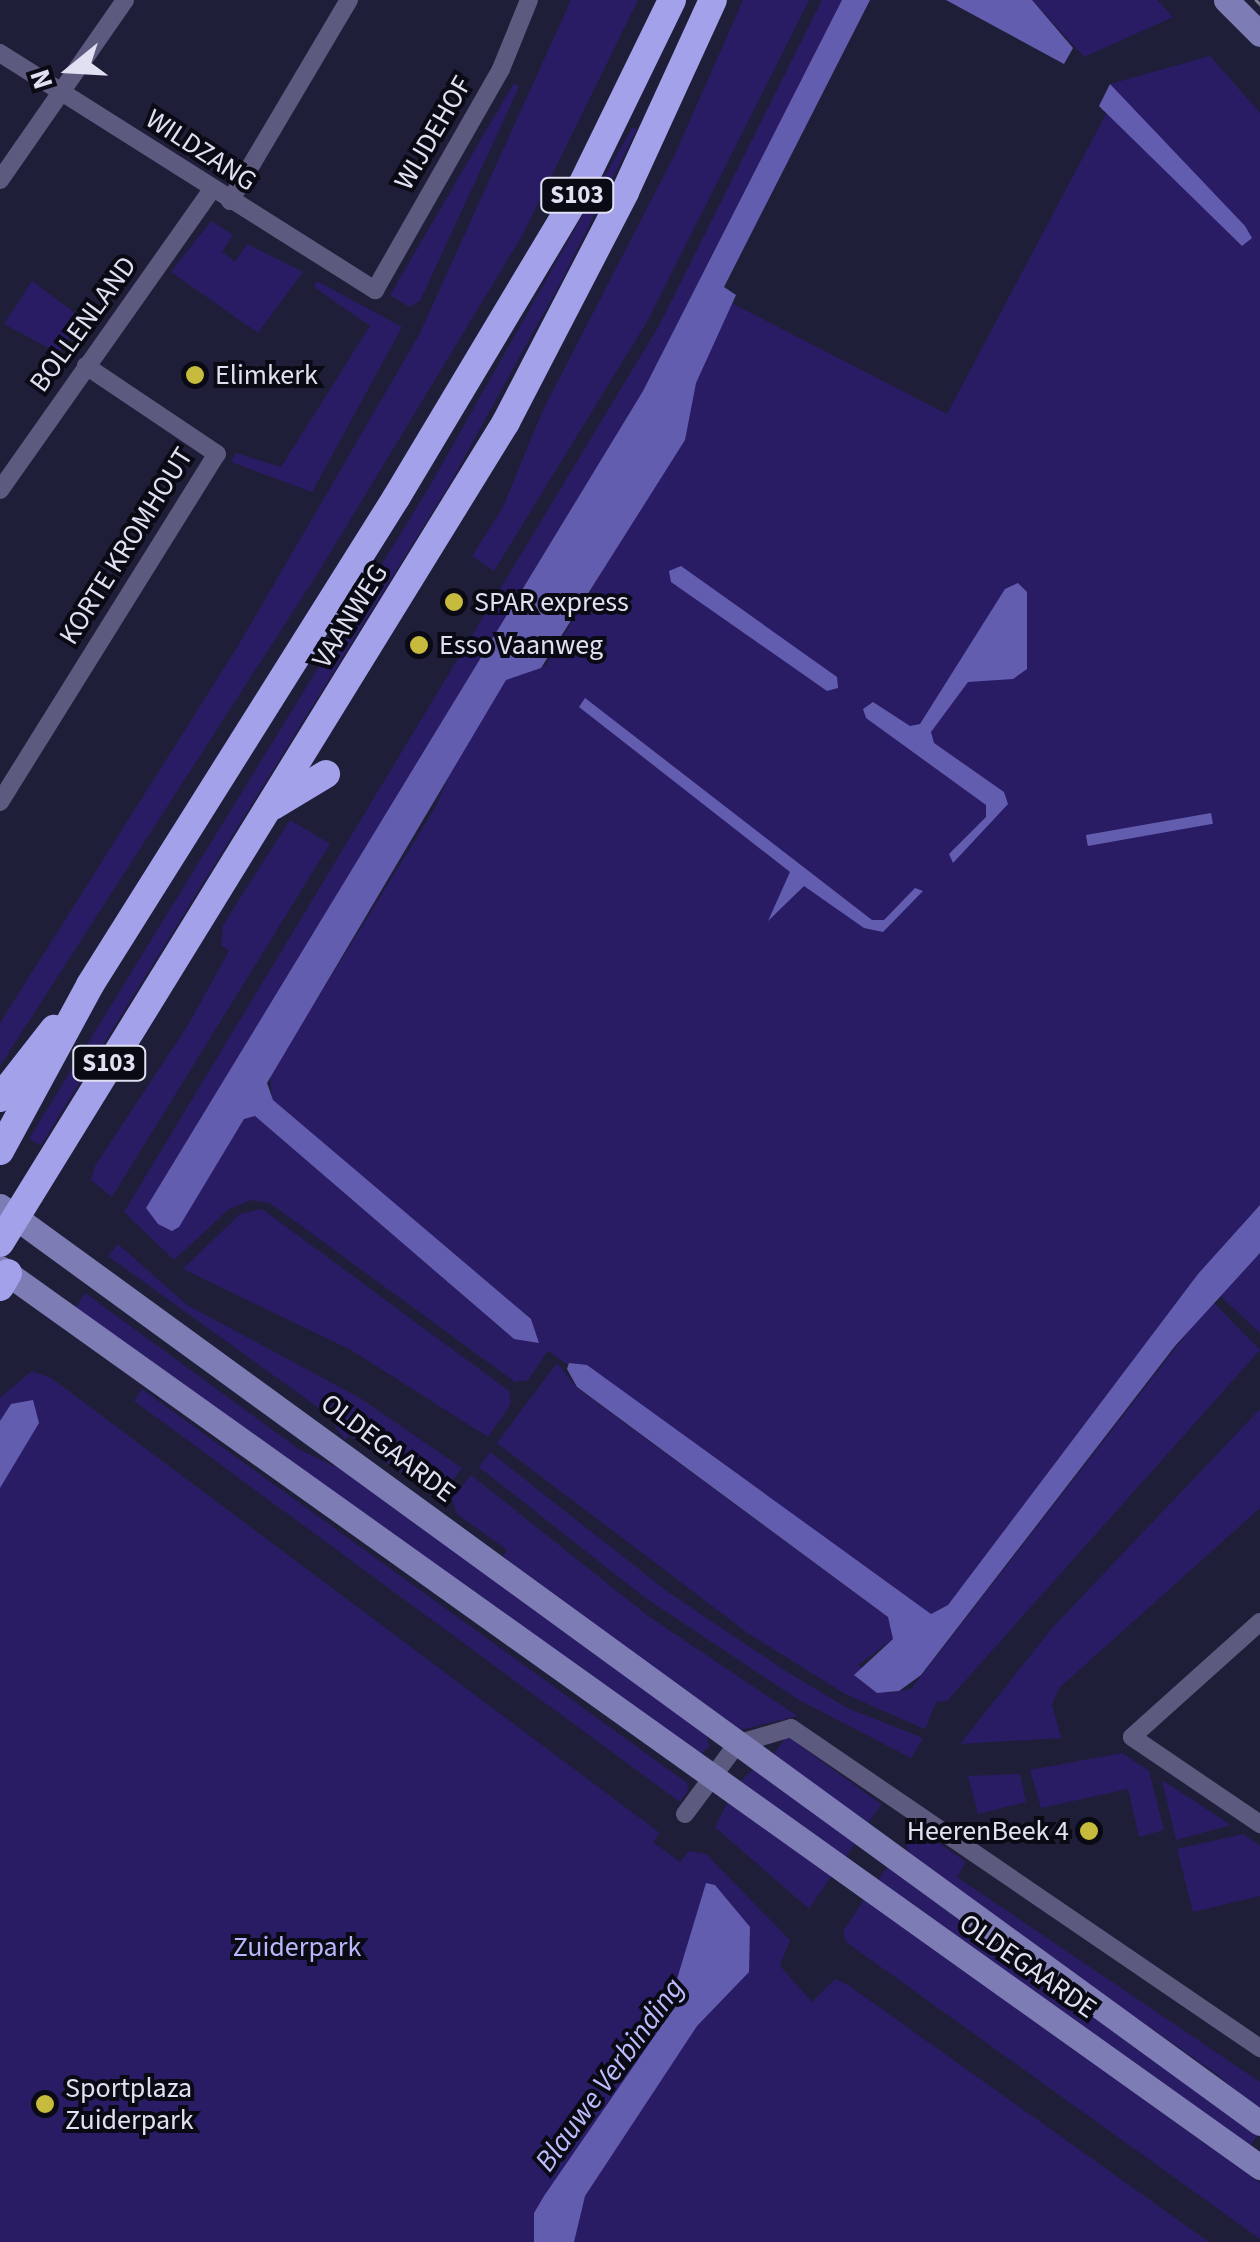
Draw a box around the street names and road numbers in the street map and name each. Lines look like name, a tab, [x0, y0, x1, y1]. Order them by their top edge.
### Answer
street label: WIJDEHOF	[387, 70, 479, 196]
street label: WILDZANG	[139, 102, 263, 198]
road number: S103	[540, 175, 614, 215]
street label: BOLLENLAND	[23, 250, 143, 398]
street label: KORTE KROMHOUT	[52, 441, 200, 651]
street label: VAANWEG	[305, 558, 395, 674]
road number: S103	[72, 1043, 146, 1083]
street label: OLDEGAARDE	[314, 1387, 462, 1509]
street label: OLDEGAARDE	[953, 1906, 1103, 2026]

